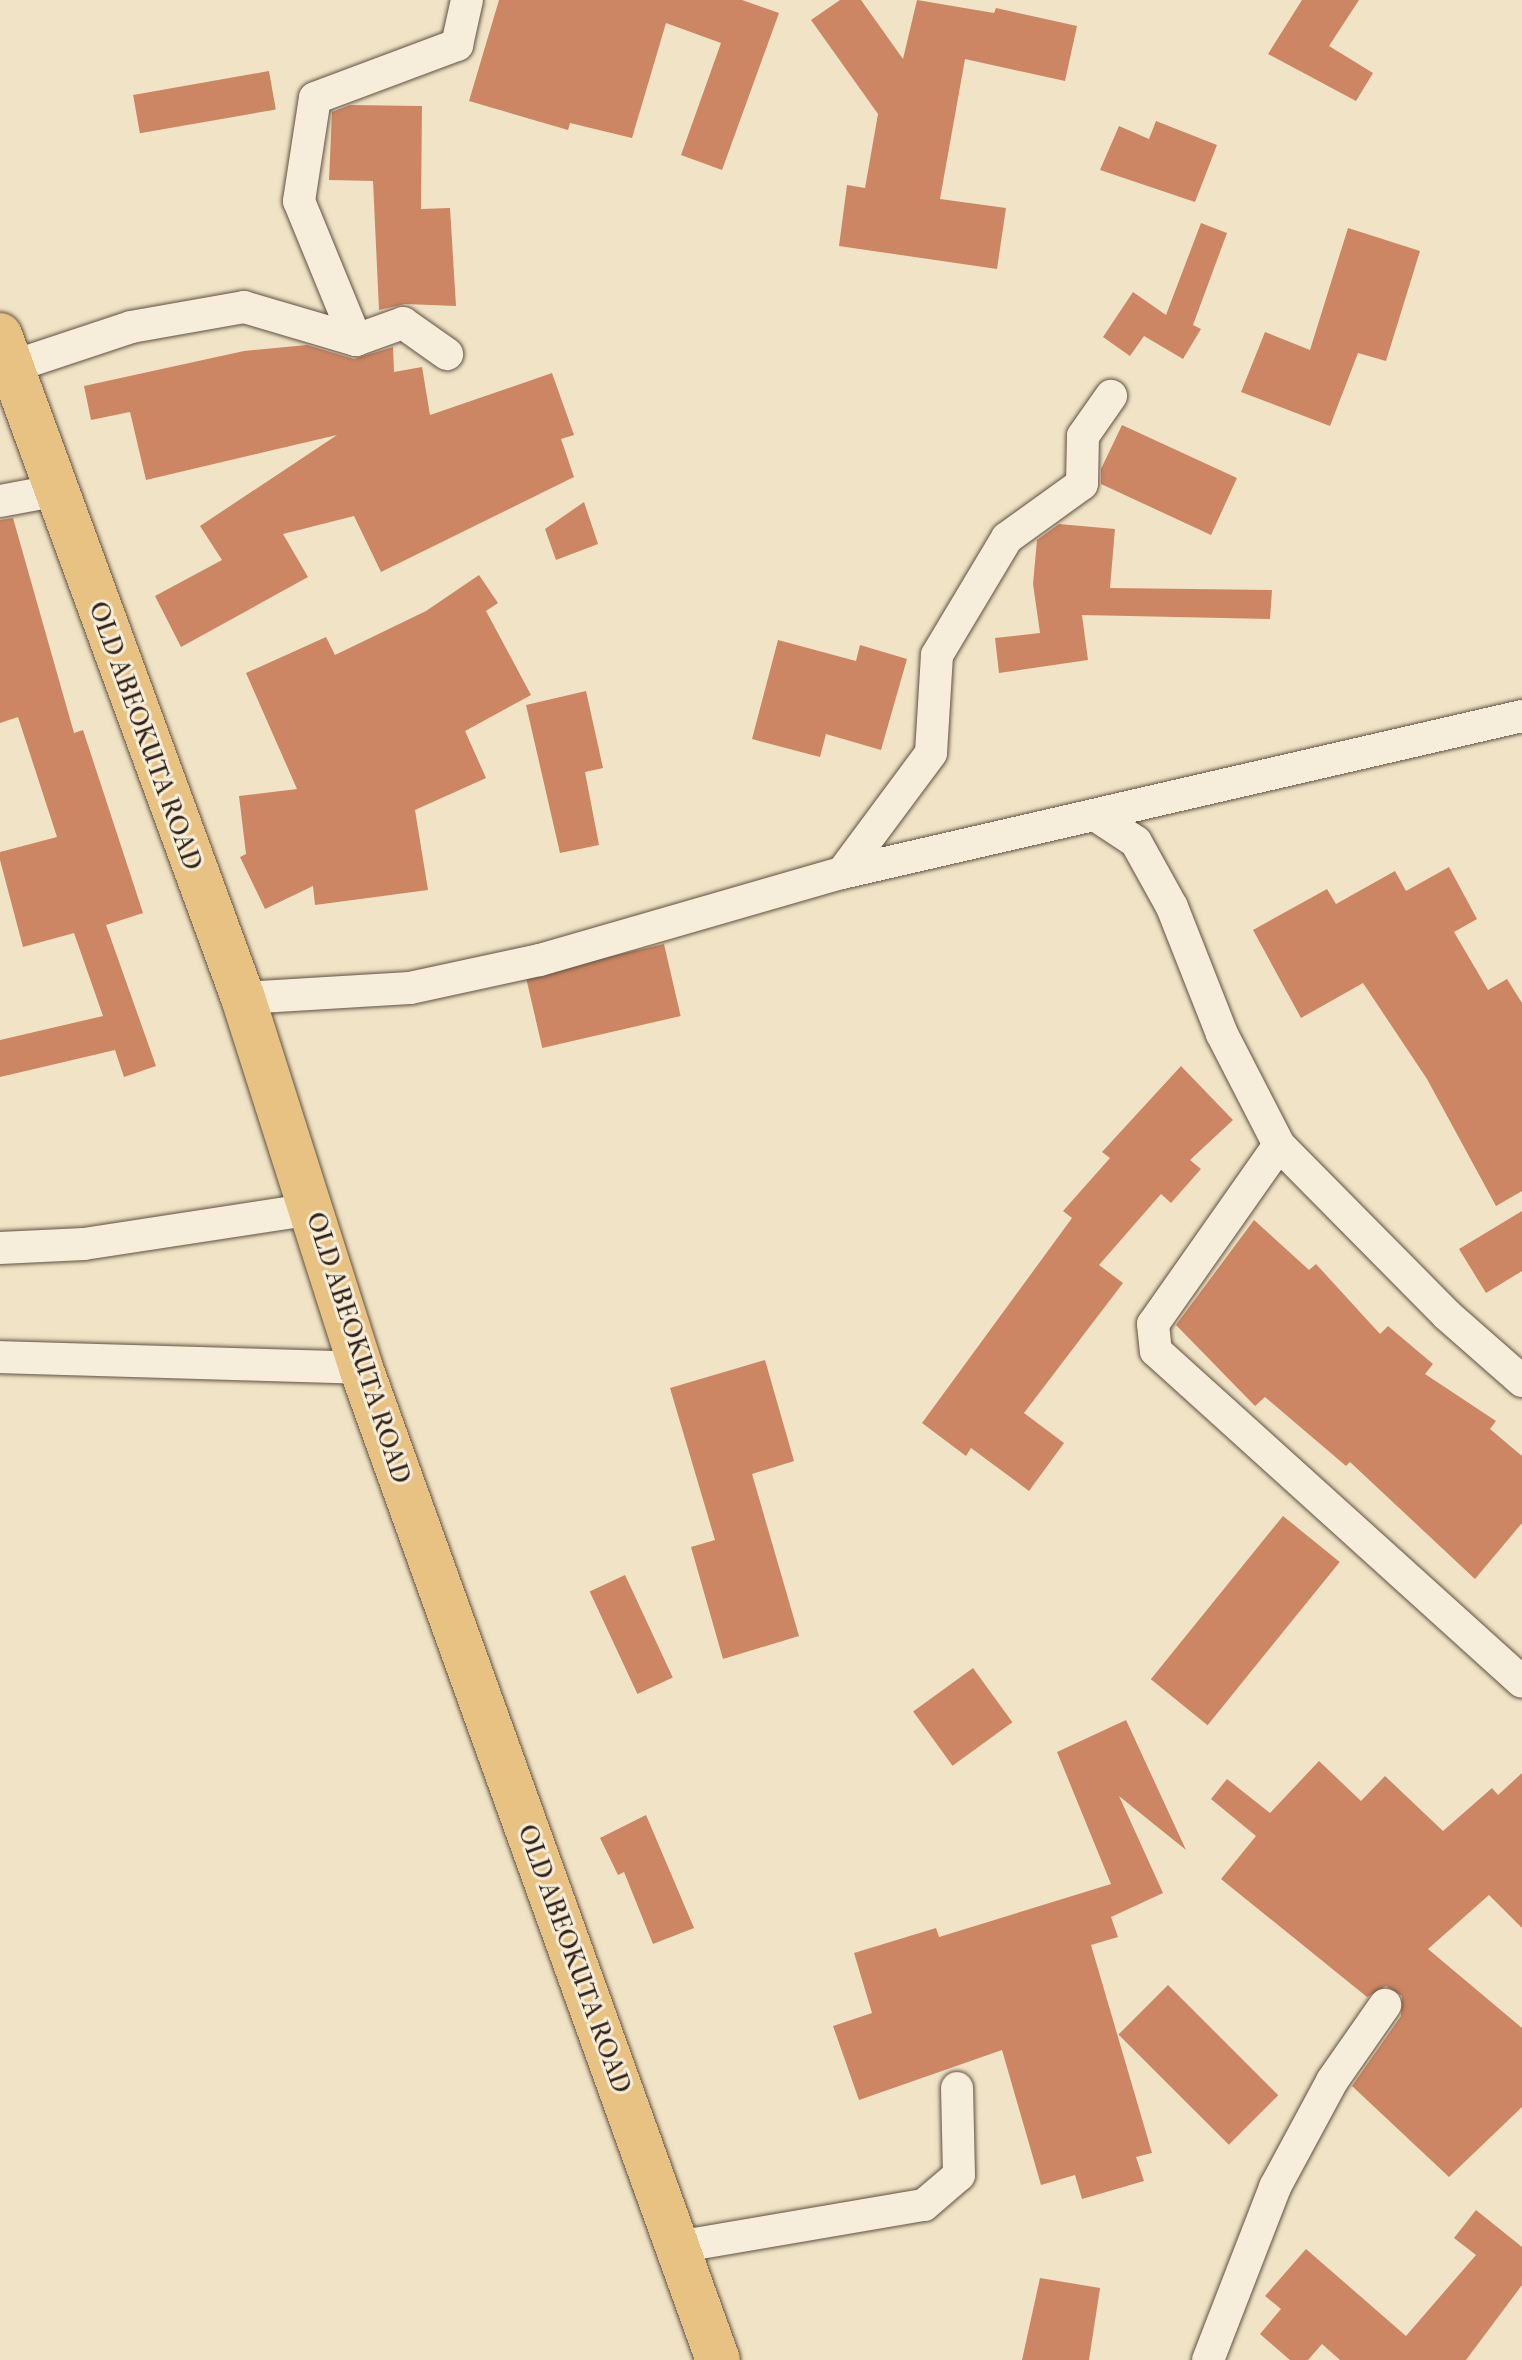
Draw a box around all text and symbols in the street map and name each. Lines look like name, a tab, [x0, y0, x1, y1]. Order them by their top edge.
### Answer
street label: OLD ABEOKUTA ROAD	[82, 597, 208, 875]
street label: OLD ABEOKUTA ROAD	[299, 1208, 417, 1488]
street label: OLD ABEOKUTA ROAD	[511, 1820, 637, 2098]

